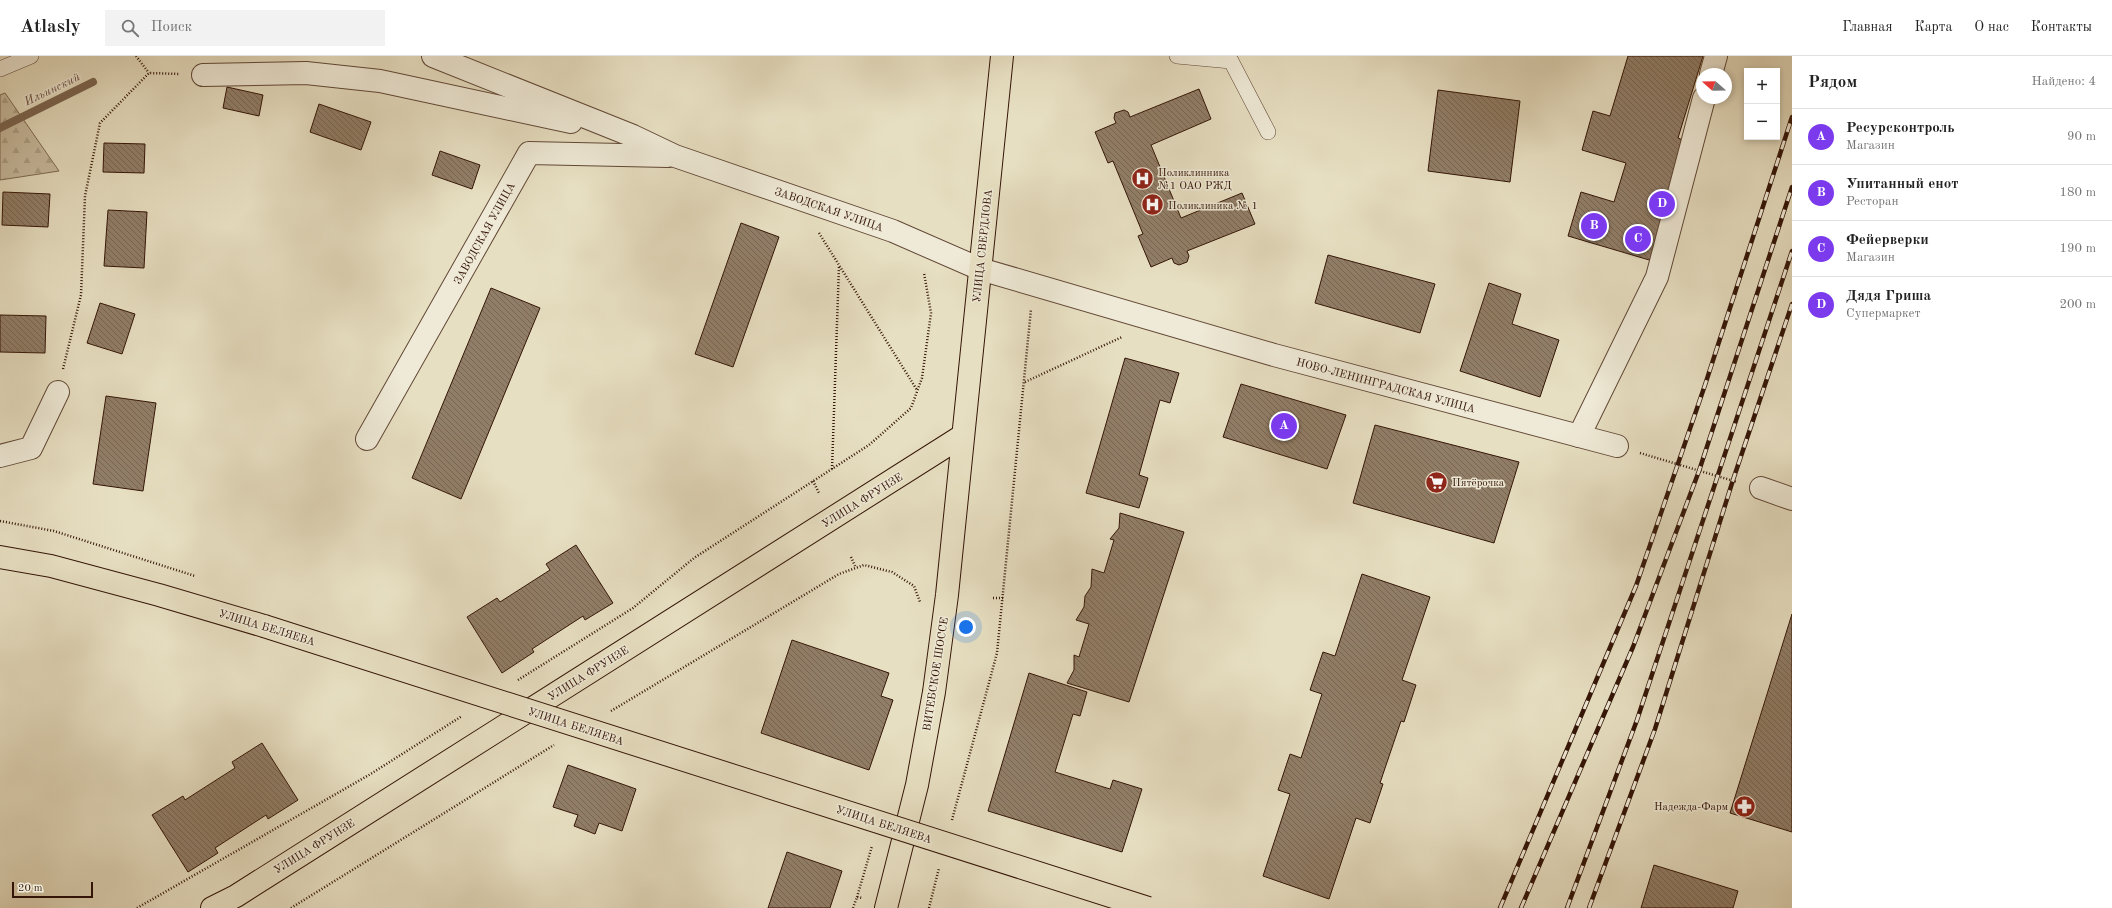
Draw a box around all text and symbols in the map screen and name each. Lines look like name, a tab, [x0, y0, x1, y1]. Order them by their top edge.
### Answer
search box	[105, 10, 385, 46]
icon: search	[119, 17, 141, 39]
text: Atlasly	[20, 18, 81, 37]
text: Поиск	[151, 20, 192, 35]
text: Главная	[1842, 20, 1892, 34]
text: Карта	[1914, 20, 1952, 34]
text: О нас	[1974, 20, 2009, 34]
text: Контакты	[2031, 20, 2092, 34]
north arrow	[1696, 68, 1732, 104]
map controls	[1744, 68, 1780, 140]
button: +	[1744, 68, 1780, 104]
water label: Ильинский	[22, 71, 82, 109]
text: Рядом	[1808, 74, 1857, 91]
text: Найдено: 4	[2032, 75, 2096, 88]
button: −	[1744, 104, 1780, 140]
text: Ресурсконтроль	[1846, 121, 1955, 136]
text: A	[1816, 130, 1826, 143]
text: 90 m	[2067, 130, 2096, 143]
text: Магазин	[1846, 139, 1895, 152]
hospital icon: Поликлинника №1 ОАО РЖД	[1130, 165, 1156, 191]
place label: Поликлинника №1 ОАО РЖД	[1158, 168, 1232, 192]
text: Упитанный енот	[1846, 177, 1959, 192]
street label: ЗАВОДСКАЯ УЛИЦА	[453, 181, 518, 286]
text: B	[1816, 186, 1826, 199]
text: 180 m	[2059, 186, 2096, 199]
street label: ЗАВОДСКАЯ УЛИЦА	[773, 187, 885, 234]
street label: УЛИЦА СВЕРДЛОВА	[972, 188, 995, 303]
pin: D	[1649, 189, 1675, 219]
hospital icon: Поликлиника № 1	[1139, 192, 1165, 218]
text: Ресторан	[1846, 195, 1899, 208]
place label: Поликлиника № 1	[1168, 201, 1258, 212]
pin: B	[1581, 211, 1607, 241]
pin: C	[1625, 224, 1651, 254]
text: Фейерверки	[1846, 233, 1929, 248]
text: C	[1817, 242, 1825, 255]
text: 190 m	[2059, 242, 2096, 255]
text: Магазин	[1846, 251, 1895, 264]
text: Дядя Гриша	[1846, 289, 1931, 304]
text: D	[1816, 298, 1826, 311]
text: 200 m	[2059, 298, 2096, 311]
text: Супермаркет	[1846, 307, 1921, 320]
street label: НОВО-ЛЕНИНГРАДСКАЯ УЛИЦА	[1295, 357, 1477, 416]
pin: A	[1271, 411, 1297, 441]
supermarket icon: Пятёрочка	[1423, 469, 1449, 495]
street label: УЛИЦА ФРУНЗЕ	[820, 472, 905, 531]
place label: Пятёрочка	[1452, 478, 1505, 489]
street label: УЛИЦА БЕЛЯЕВА	[217, 609, 317, 649]
street label: ВИТЕБСКОЕ ШОССЕ	[922, 616, 951, 732]
your location	[956, 617, 976, 637]
street label: УЛИЦА ФРУНЗЕ	[546, 645, 631, 704]
street label: УЛИЦА БЕЛЯЕВА	[526, 707, 625, 748]
pharmacy icon: Надежда-Фарм	[1731, 793, 1757, 819]
place label: Надежда-Фарм	[1654, 802, 1728, 813]
street label: УЛИЦА БЕЛЯЕВА	[834, 805, 933, 846]
street label: УЛИЦА ФРУНЗЕ	[272, 818, 357, 877]
scale bar	[12, 880, 93, 899]
text: 20 m	[18, 883, 43, 894]

